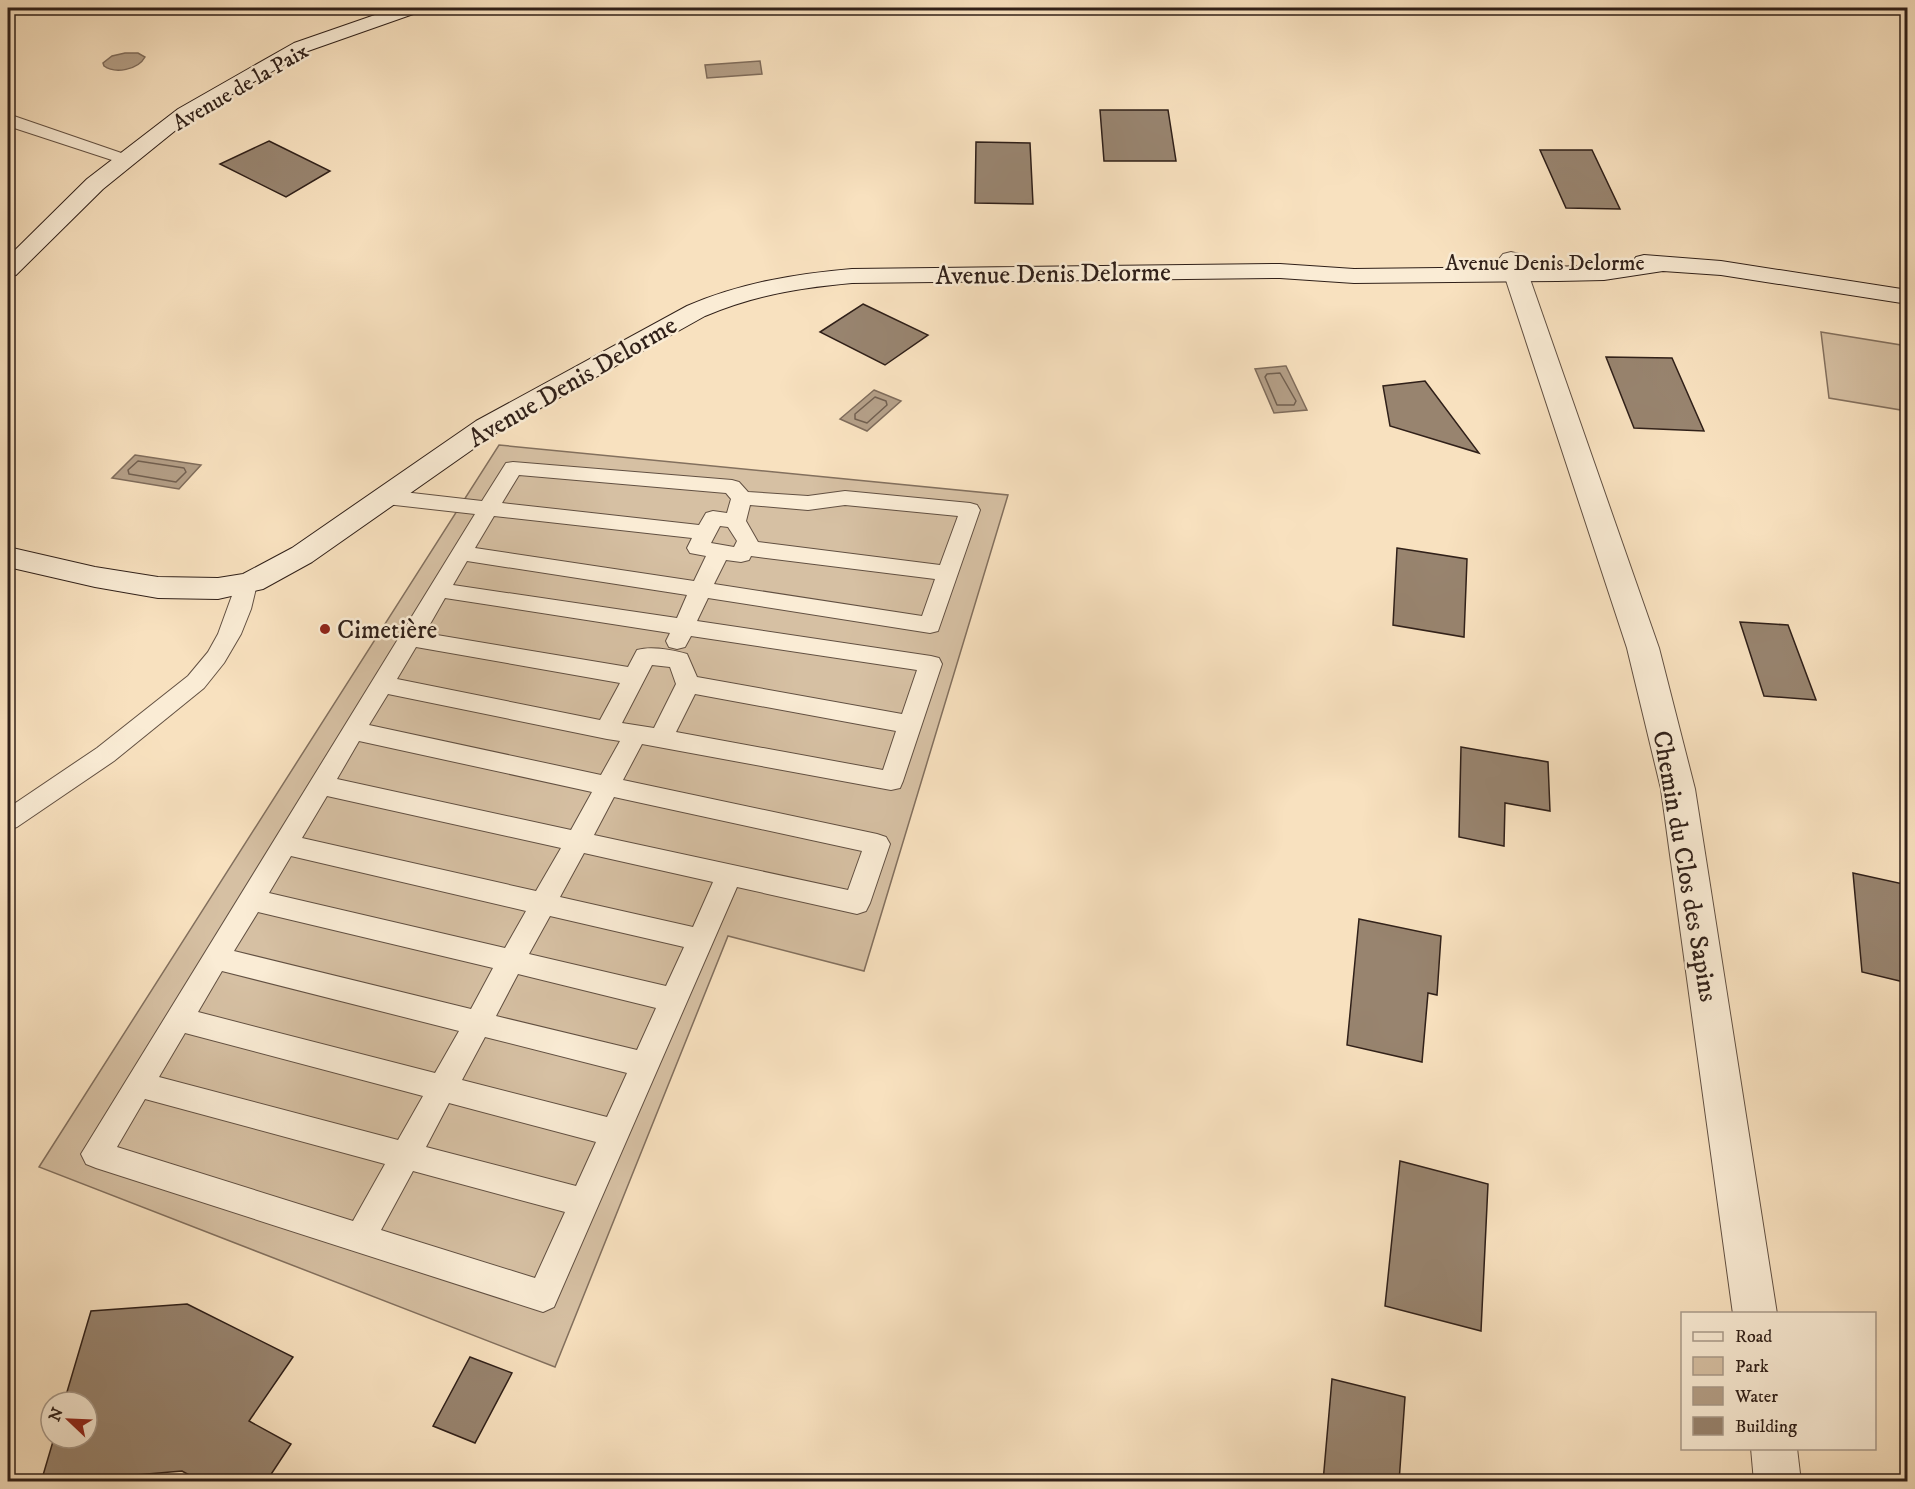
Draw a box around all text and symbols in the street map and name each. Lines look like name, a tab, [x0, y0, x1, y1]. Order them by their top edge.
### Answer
street label: Avenue de la Paix	[168, 37, 314, 137]
street label: Avenue Denis Delorme	[1445, 250, 1645, 277]
street label: Avenue Denis Delorme	[935, 256, 1171, 293]
street label: Avenue Denis Delorme	[463, 309, 683, 455]
place label: Cimetière	[337, 614, 437, 647]
marker: Cimetière	[318, 622, 332, 636]
street label: Chemin du Clos des Sapins	[1644, 728, 1725, 1004]
legend	[1681, 1312, 1876, 1450]
text: Road	[1735, 1326, 1772, 1348]
text: Park	[1735, 1356, 1769, 1378]
text: Water	[1734, 1386, 1778, 1408]
north arrow	[39, 1390, 99, 1450]
text: N	[44, 1405, 68, 1424]
text: Building	[1735, 1416, 1797, 1438]

